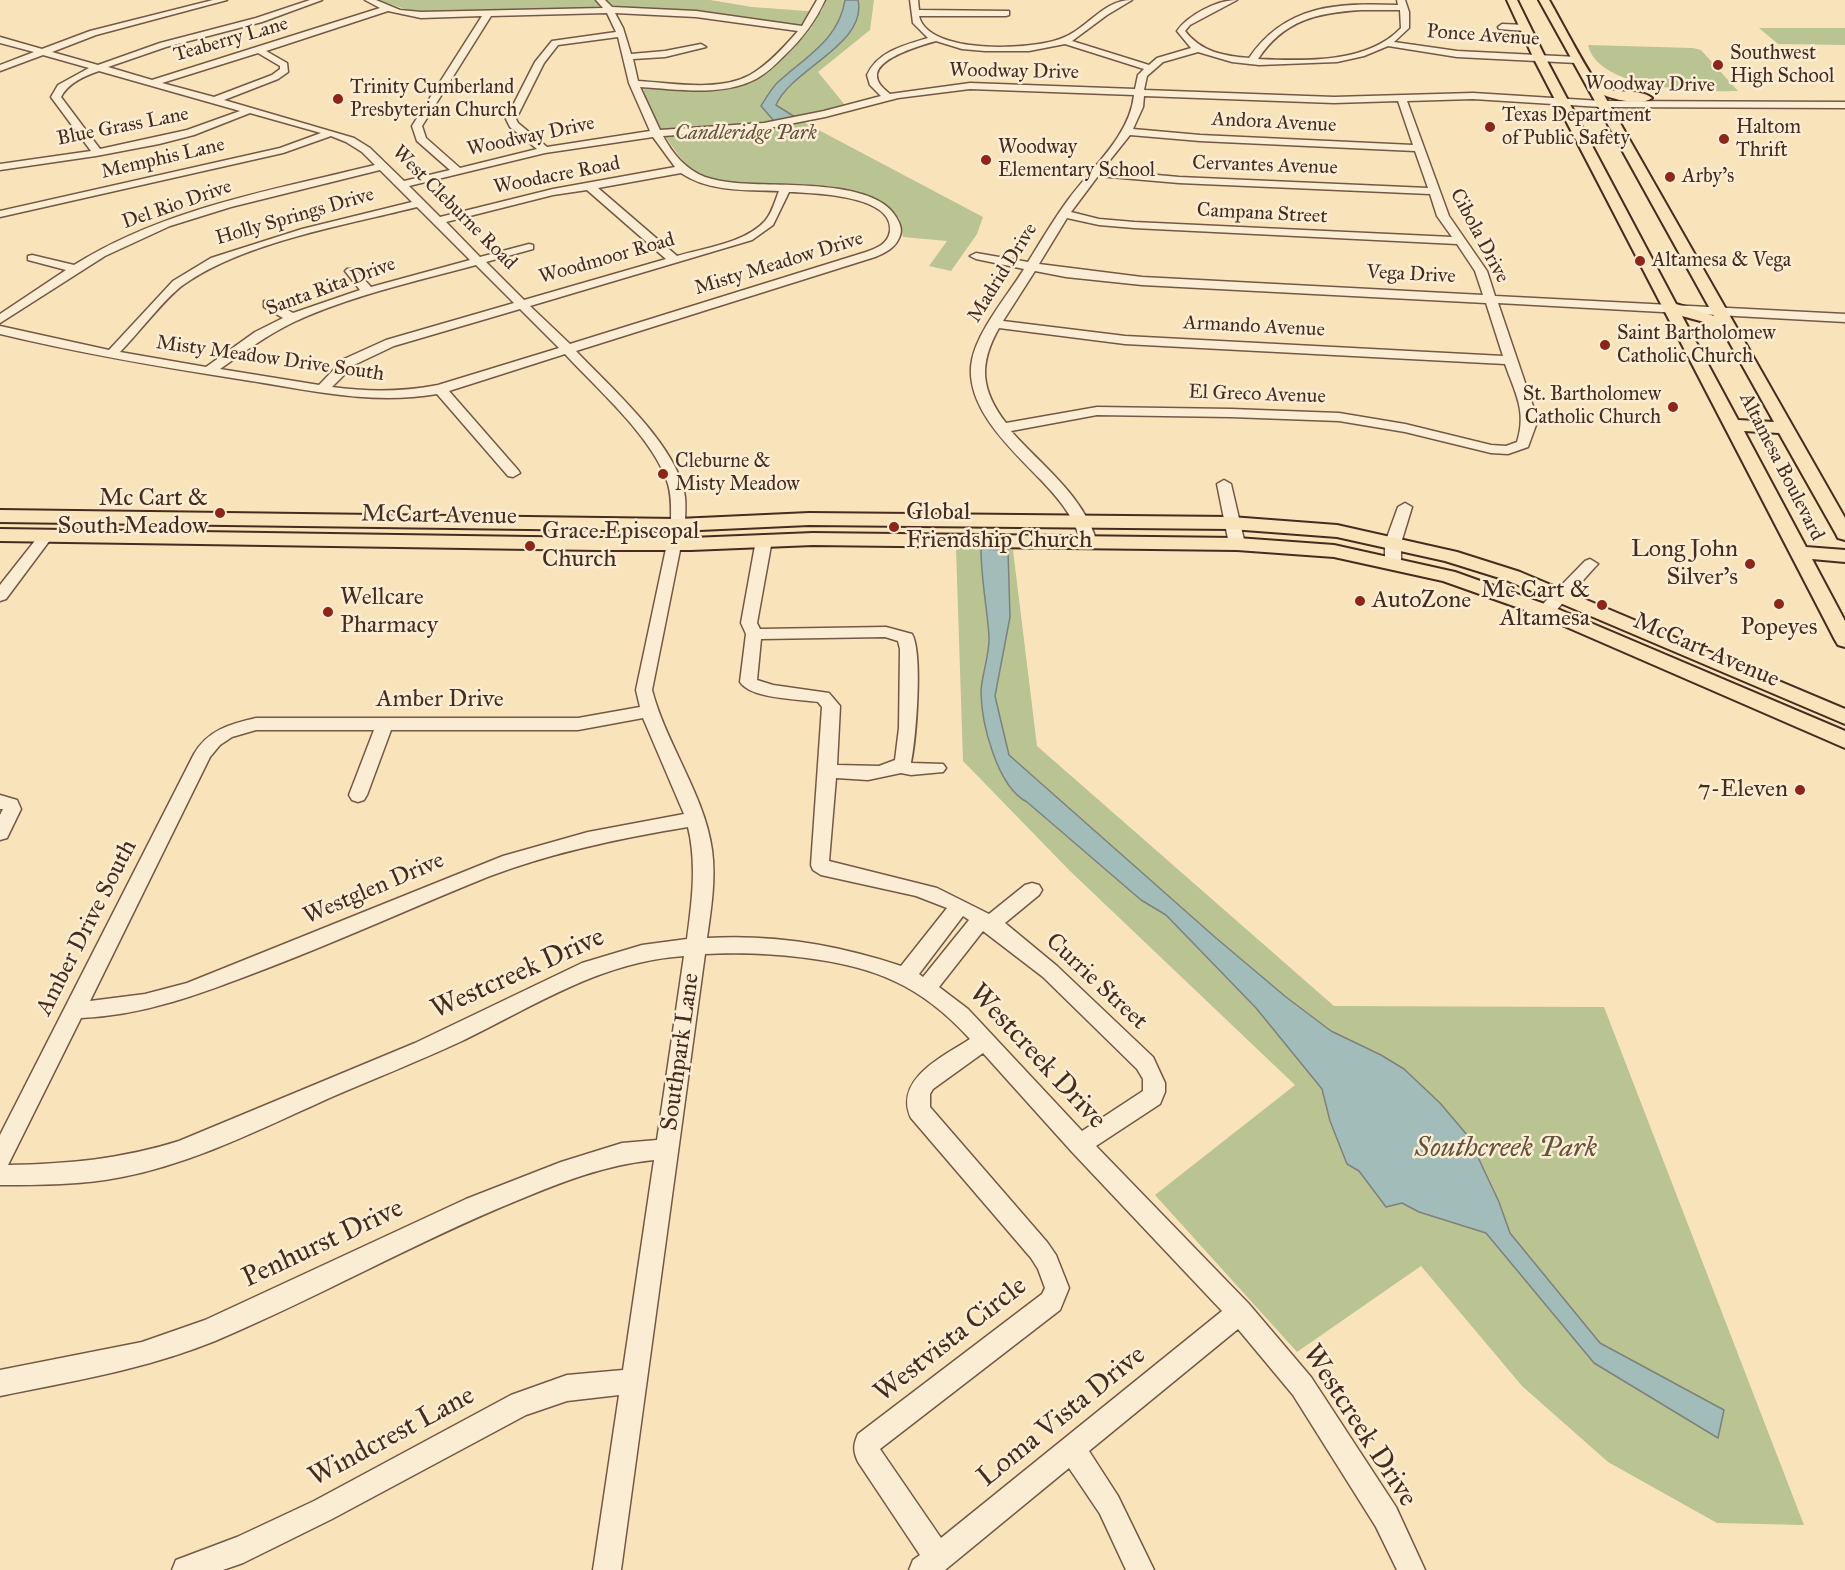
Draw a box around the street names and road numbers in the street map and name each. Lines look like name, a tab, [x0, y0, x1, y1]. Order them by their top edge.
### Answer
street label: Teaberry Lane	[171, 12, 291, 68]
street label: Ponce Avenue	[1426, 20, 1540, 52]
street label: Woodway Drive	[949, 59, 1079, 85]
street label: Woodway Drive	[1585, 72, 1715, 98]
street label: Blue Grass Lane	[55, 102, 191, 152]
street label: Andora Avenue	[1211, 108, 1337, 138]
street label: Woodway Drive	[465, 112, 597, 162]
street label: Memphis Lane	[99, 133, 227, 185]
street label: West Cleburne Road	[387, 141, 521, 275]
street label: Cervantes Avenue	[1192, 151, 1338, 181]
street label: Woodacre Road	[492, 152, 622, 200]
street label: Del Rio Drive	[119, 175, 235, 235]
street label: Holly Springs Drive	[213, 183, 377, 251]
street label: Cibola Drive	[1444, 185, 1514, 287]
street label: Campana Street	[1196, 199, 1328, 229]
street label: Madrid Drive	[963, 219, 1043, 327]
street label: Misty Meadow Drive	[692, 227, 866, 301]
street label: Woodmoor Road	[536, 228, 678, 290]
street label: Santa Rita Drive	[263, 252, 399, 322]
street label: Vega Drive	[1366, 261, 1456, 289]
street label: Armando Avenue	[1183, 311, 1325, 343]
street label: Misty Meadow Drive South	[154, 331, 386, 387]
street label: El Greco Avenue	[1188, 381, 1326, 409]
street label: Altamesa Boulevard	[1733, 389, 1829, 545]
street label: McCart Avenue	[361, 500, 517, 532]
street label: McCart Avenue	[1629, 607, 1783, 695]
street label: Amber Drive	[376, 686, 504, 714]
street label: Amber Drive South	[30, 835, 144, 1021]
street label: Westglen Drive	[299, 846, 449, 932]
street label: Westcreek Drive	[426, 921, 610, 1027]
street label: Currie Street	[1039, 928, 1153, 1036]
street label: Southpark Lane	[656, 971, 706, 1133]
street label: Westcreek Drive	[961, 977, 1113, 1137]
street label: Penhurst Drive	[237, 1192, 409, 1296]
street label: Westvista Circle	[868, 1270, 1034, 1410]
street label: Loma Vista Drive	[971, 1339, 1153, 1495]
street label: Westcreek Drive	[1294, 1339, 1424, 1513]
street label: Windcrest Lane	[303, 1379, 481, 1495]

